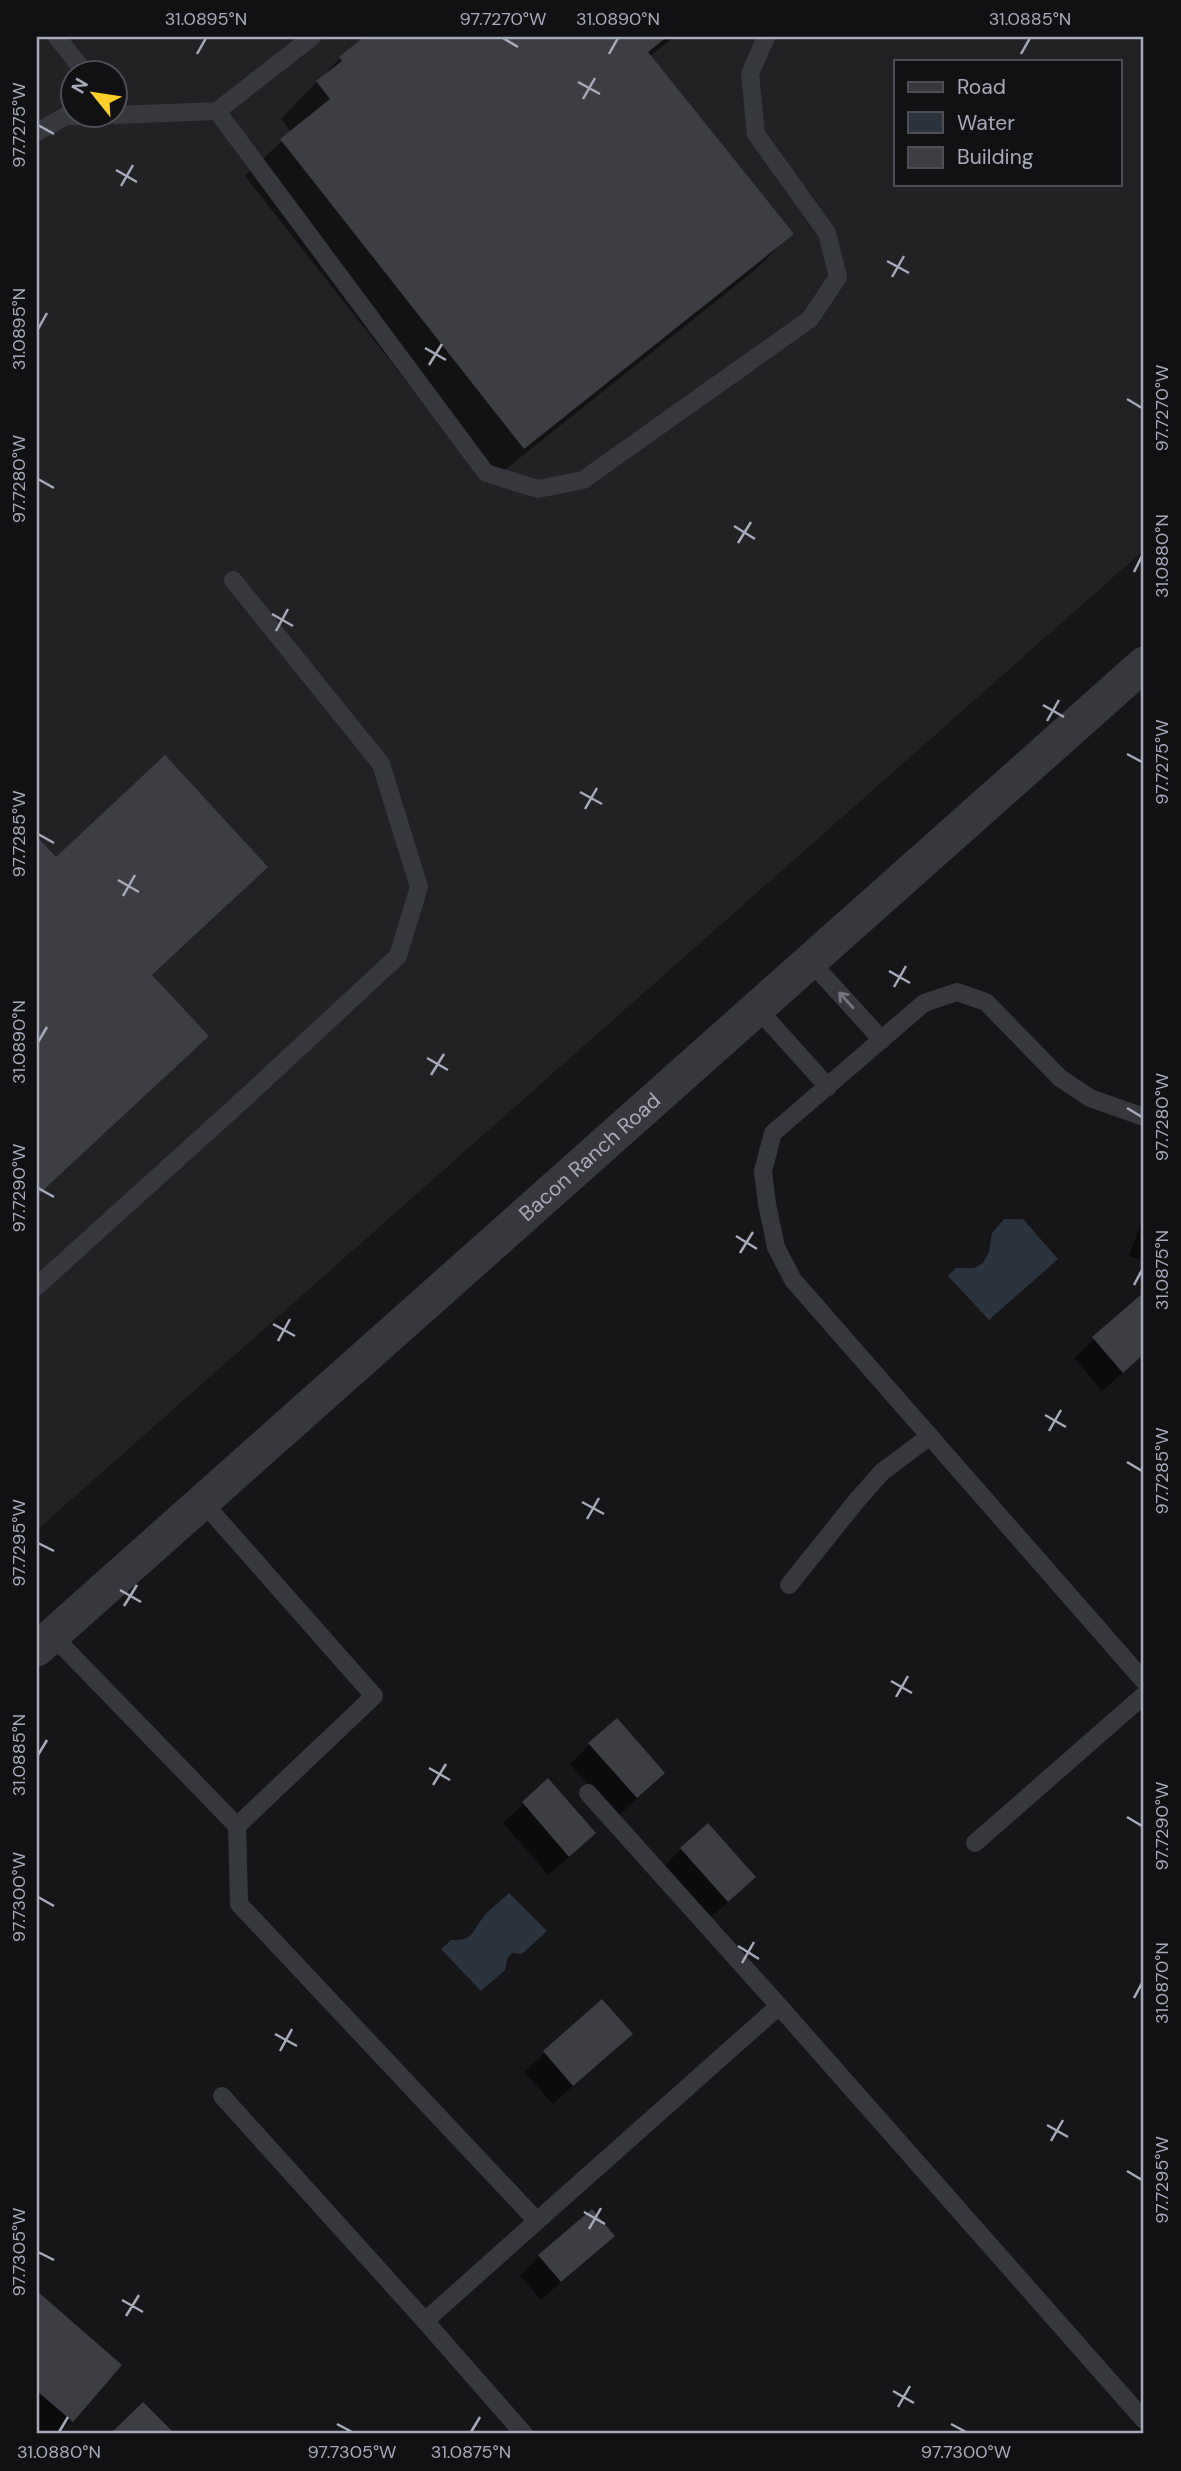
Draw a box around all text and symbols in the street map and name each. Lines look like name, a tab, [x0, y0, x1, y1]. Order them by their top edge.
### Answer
text: 31.0895°N	[165, 7, 247, 31]
text: 97.7270°W	[460, 7, 546, 31]
text: 31.0890°N	[576, 7, 660, 31]
text: 31.0885°N	[989, 7, 1071, 31]
north arrow	[60, 60, 130, 130]
legend	[894, 60, 1122, 186]
text: N	[65, 73, 94, 98]
text: Road	[957, 73, 1006, 101]
text: 97.7275°W	[7, 82, 31, 168]
text: Water	[957, 109, 1015, 137]
text: Building	[957, 143, 1034, 171]
text: 31.0895°N	[7, 288, 31, 370]
text: 97.7270°W	[1150, 365, 1174, 451]
text: 97.7280°W	[7, 435, 31, 523]
text: 31.0880°N	[1150, 514, 1174, 598]
text: 97.7275°W	[1150, 719, 1174, 805]
text: 97.7285°W	[7, 790, 31, 878]
one-way arrow	[838, 991, 854, 1009]
text: 31.0890°N	[7, 1000, 31, 1084]
text: 97.7280°W	[1150, 1073, 1174, 1161]
street label: Bacon Ranch Road	[513, 1087, 667, 1228]
text: 97.7290°W	[7, 1144, 31, 1232]
text: 31.0875°N	[1150, 1230, 1174, 1310]
text: 97.7285°W	[1150, 1427, 1174, 1515]
text: 97.7295°W	[7, 1499, 31, 1587]
text: 31.0885°N	[7, 1714, 31, 1796]
text: 97.7290°W	[1150, 1782, 1174, 1870]
text: 97.7300°W	[7, 1852, 31, 1942]
text: 31.0870°N	[1150, 1942, 1174, 2024]
text: 97.7295°W	[1150, 2136, 1174, 2224]
text: 97.7305°W	[7, 2207, 31, 2297]
text: 31.0880°N	[17, 2440, 101, 2464]
text: 97.7305°W	[307, 2440, 397, 2464]
text: 31.0875°N	[431, 2440, 511, 2464]
text: 97.7300°W	[921, 2440, 1011, 2464]

